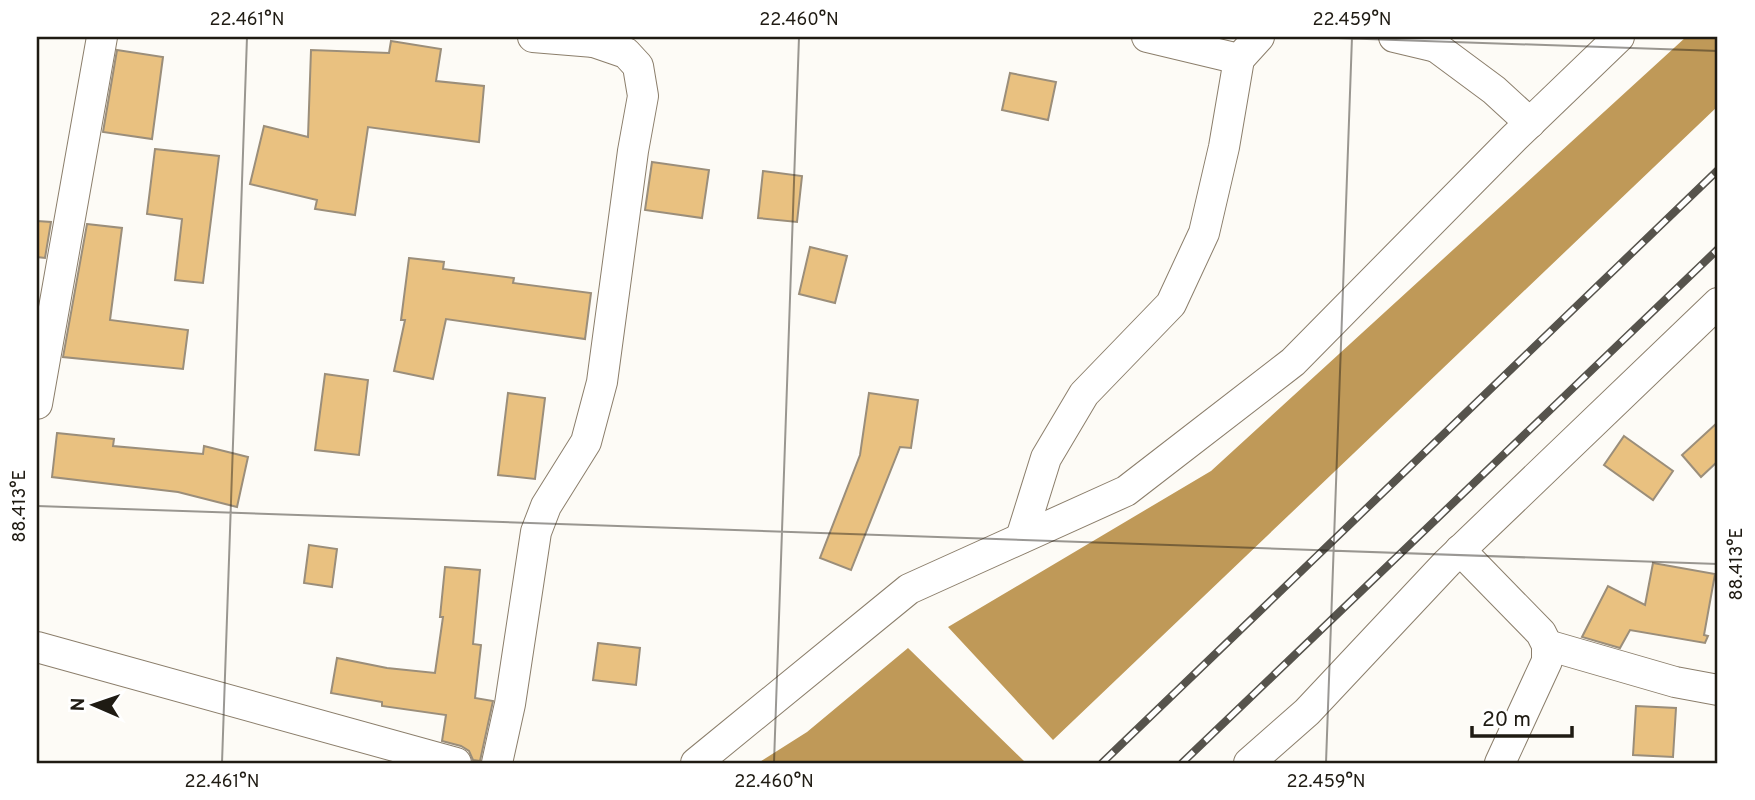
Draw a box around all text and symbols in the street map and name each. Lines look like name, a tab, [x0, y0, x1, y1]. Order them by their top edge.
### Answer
text: 22.461°N	[210, 9, 284, 32]
text: 22.460°N	[759, 9, 839, 32]
text: 22.459°N	[1312, 9, 1392, 32]
text: 88.413°E	[9, 470, 32, 542]
text: 88.413°E	[1726, 528, 1749, 600]
north arrow	[60, 670, 130, 740]
scale bar	[1472, 695, 1571, 739]
text: N	[67, 697, 91, 712]
text: 20 m	[1482, 707, 1531, 734]
text: 22.461°N	[185, 771, 259, 794]
text: 22.460°N	[734, 771, 814, 794]
text: 22.459°N	[1286, 771, 1366, 794]

